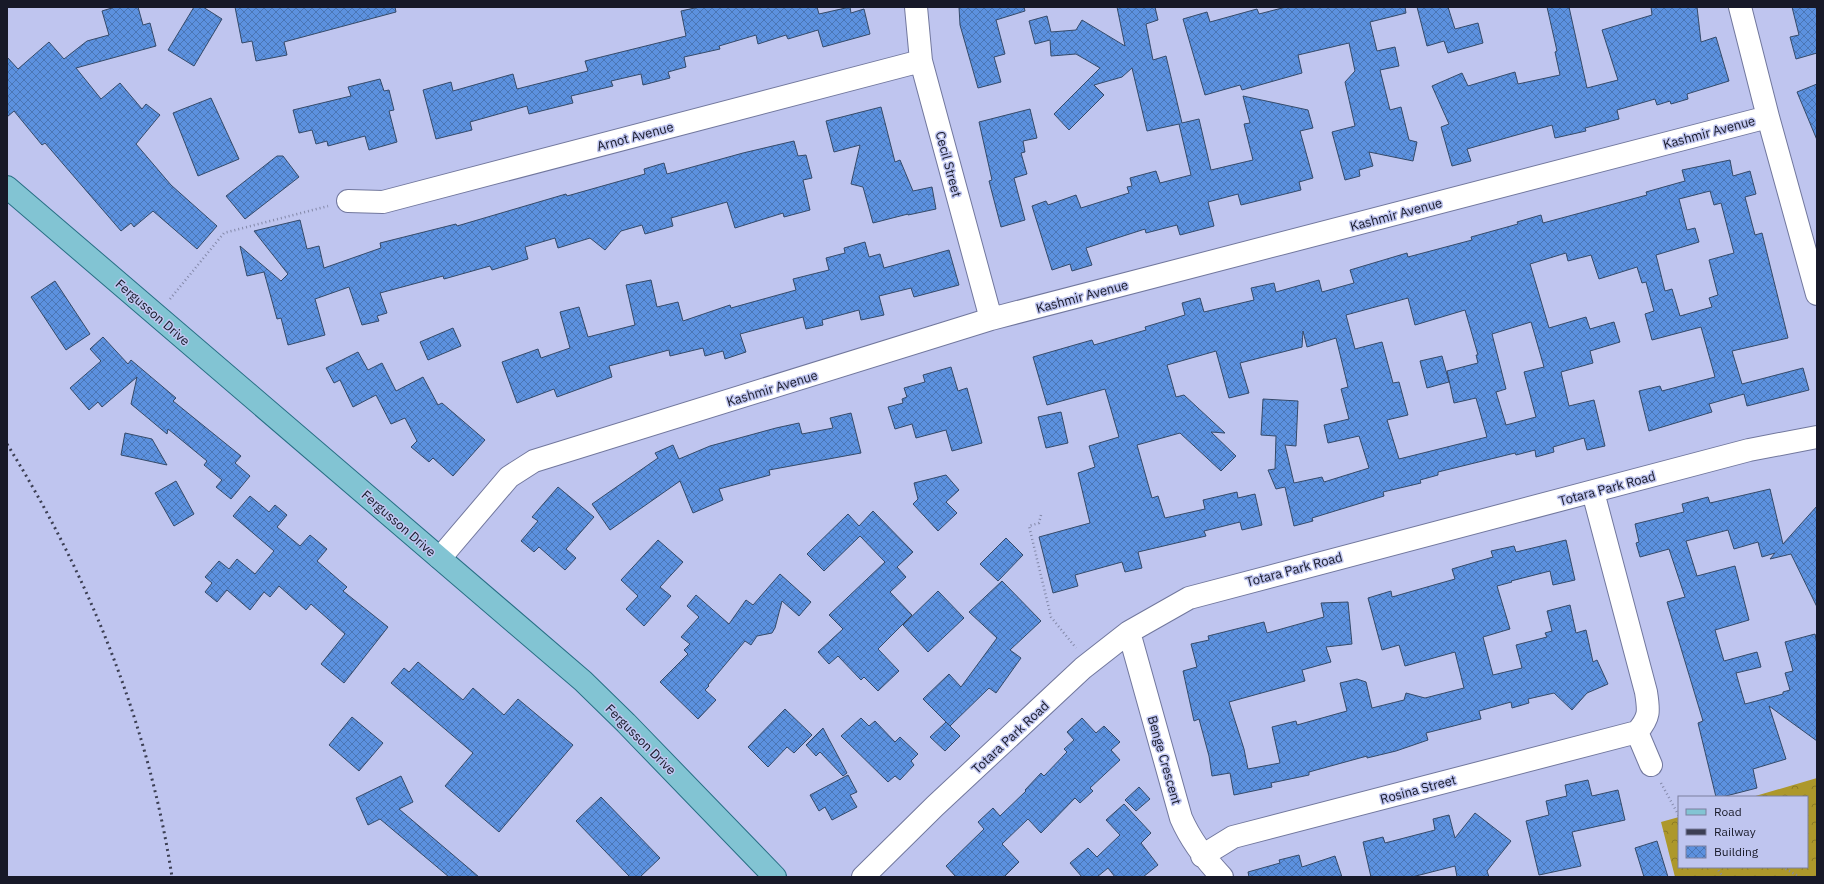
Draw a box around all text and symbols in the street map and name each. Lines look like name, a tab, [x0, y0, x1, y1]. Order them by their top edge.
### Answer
street label: Kashmir Avenue	[1661, 112, 1757, 153]
street label: Arnot Avenue	[595, 118, 675, 155]
street label: Cecil Street	[932, 129, 965, 199]
street label: Kashmir Avenue	[1348, 194, 1444, 235]
street label: Fergusson Drive	[112, 275, 193, 349]
street label: Kashmir Avenue	[1034, 276, 1130, 317]
street label: Kashmir Avenue	[724, 367, 820, 410]
street label: Totara Park Road	[1557, 467, 1657, 510]
street label: Fergusson Drive	[358, 486, 439, 560]
street label: Totara Park Road	[1244, 548, 1344, 591]
street label: Totara Park Road	[968, 697, 1052, 777]
street label: Fergusson Drive	[602, 700, 680, 778]
street label: Benge Crescent	[1144, 714, 1185, 807]
street label: Rosina Street	[1378, 771, 1458, 808]
legend	[1678, 796, 1808, 868]
text: Road	[1714, 804, 1742, 819]
text: Railway	[1714, 824, 1756, 839]
text: Building	[1714, 844, 1759, 859]

